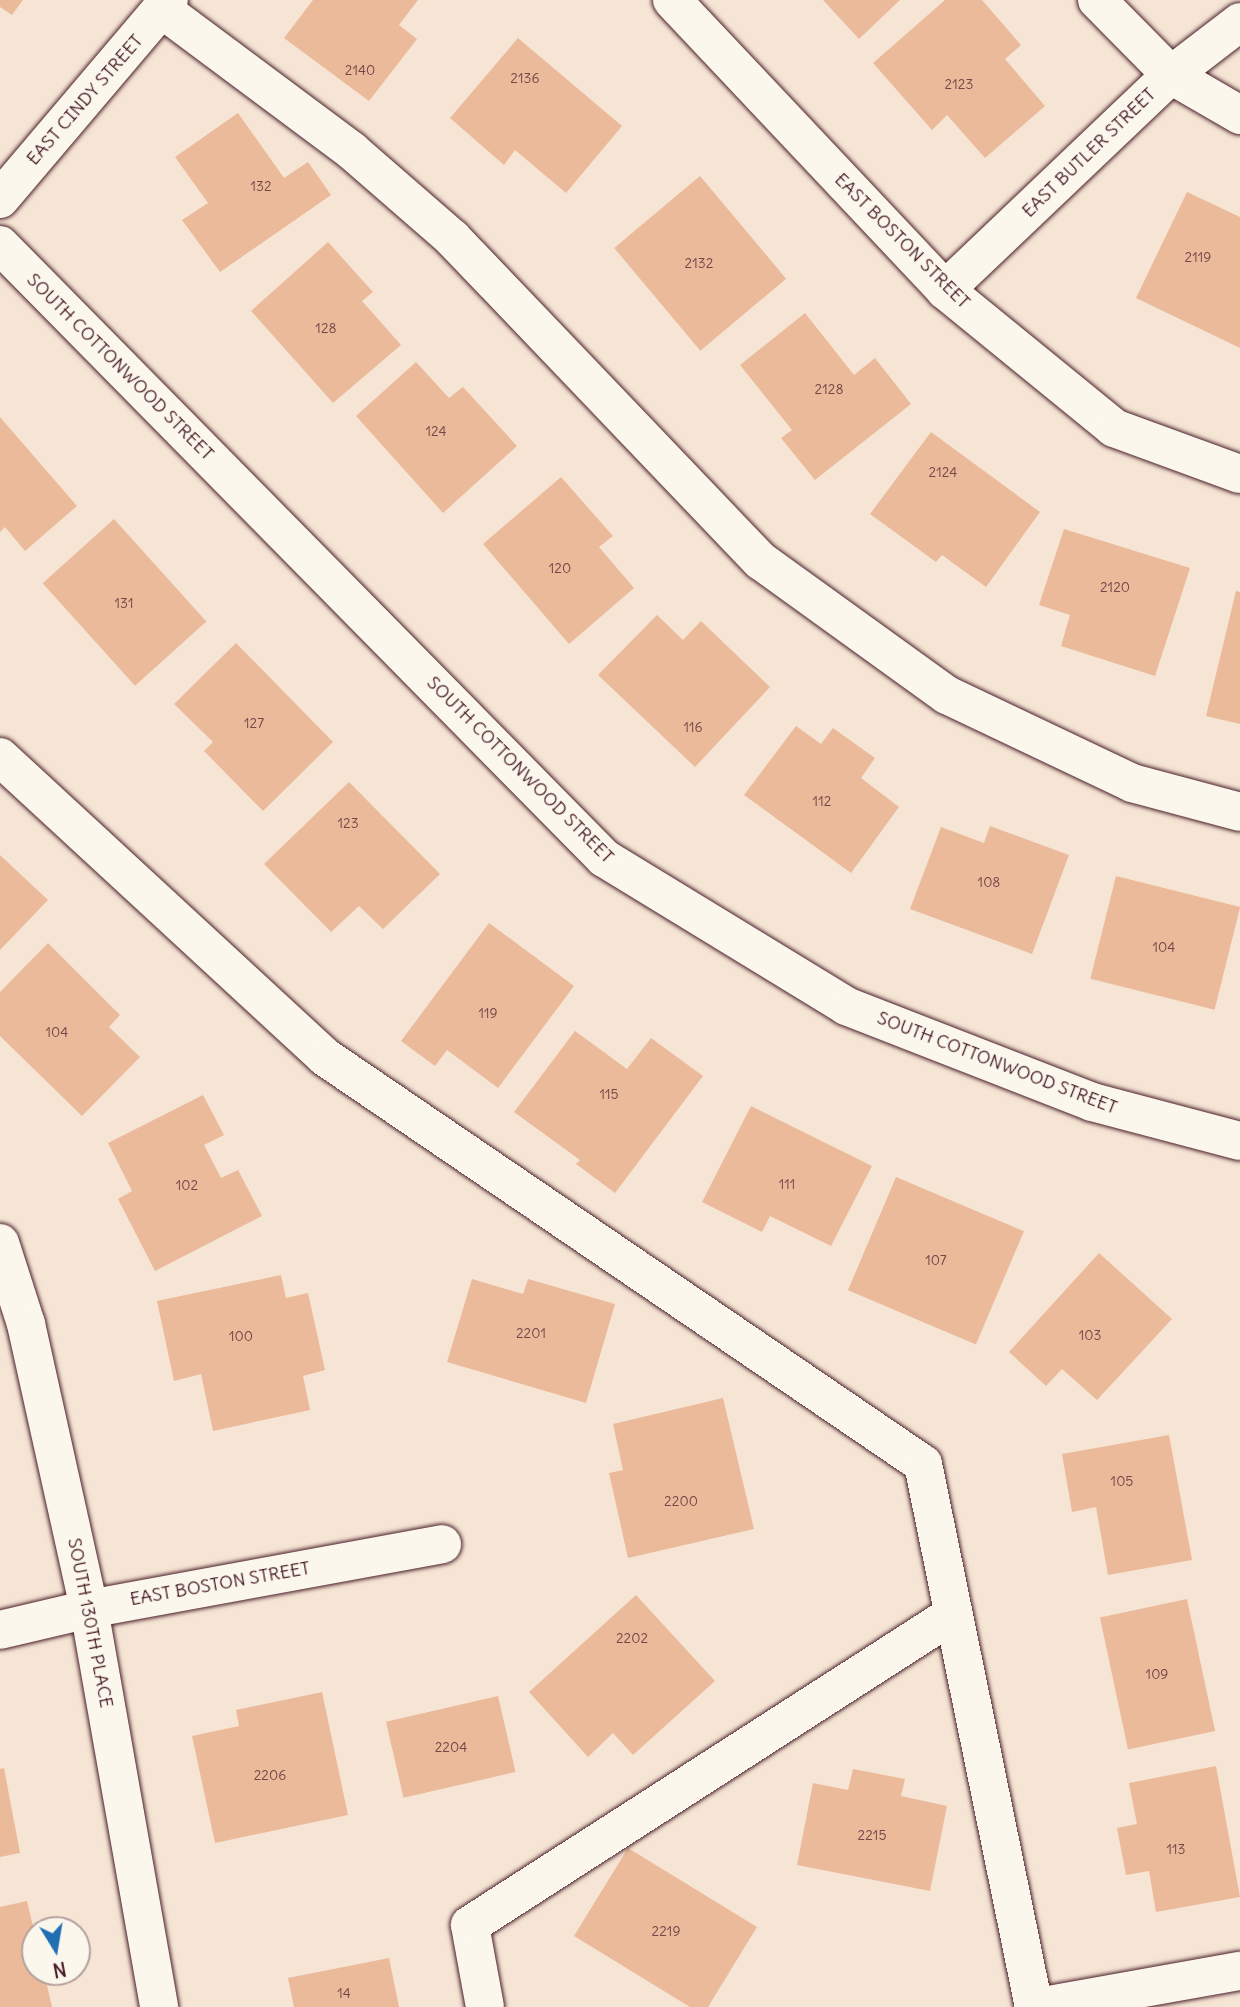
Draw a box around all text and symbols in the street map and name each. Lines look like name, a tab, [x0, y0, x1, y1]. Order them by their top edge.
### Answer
street label: EAST CINDY STREET	[22, 30, 148, 170]
house number: 2140	[345, 62, 375, 78]
house number: 2136	[510, 70, 540, 86]
house number: 2123	[945, 76, 973, 92]
street label: EAST BUTLER STREET	[1018, 84, 1160, 222]
street label: EAST BOSTON STREET	[830, 169, 974, 313]
house number: 132	[250, 178, 272, 194]
house number: 2119	[1185, 249, 1211, 265]
house number: 2132	[685, 255, 713, 271]
street label: SOUTH COTTONWOOD STREET	[22, 269, 218, 465]
house number: 128	[315, 320, 337, 336]
house number: 2128	[815, 381, 843, 397]
house number: 124	[425, 423, 447, 439]
house number: 2124	[929, 464, 957, 480]
house number: 120	[549, 560, 571, 576]
house number: 2120	[1100, 579, 1130, 595]
house number: 131	[115, 595, 133, 611]
street label: SOUTH COTTONWOOD STREET	[422, 672, 618, 868]
house number: 127	[244, 715, 264, 731]
house number: 116	[683, 719, 703, 735]
house number: 112	[813, 793, 831, 809]
house number: 123	[337, 815, 359, 831]
house number: 108	[978, 874, 1000, 890]
house number: 104	[1153, 939, 1175, 955]
house number: 119	[478, 1005, 498, 1021]
street label: SOUTH COTTONWOOD STREET	[874, 1007, 1120, 1119]
house number: 104	[46, 1024, 68, 1040]
house number: 115	[599, 1086, 619, 1102]
house number: 111	[779, 1176, 795, 1192]
house number: 102	[176, 1177, 198, 1193]
house number: 107	[925, 1252, 947, 1268]
house number: 2201	[516, 1325, 546, 1341]
house number: 103	[1079, 1327, 1101, 1343]
house number: 100	[229, 1328, 253, 1344]
house number: 105	[1111, 1473, 1133, 1489]
house number: 2200	[664, 1493, 698, 1509]
street label: SOUTH 130TH PLACE	[63, 1536, 117, 1710]
street label: EAST BOSTON STREET	[128, 1558, 312, 1610]
house number: 2202	[616, 1630, 648, 1646]
house number: 109	[1146, 1666, 1168, 1682]
house number: 2204	[435, 1739, 467, 1755]
house number: 2206	[254, 1767, 286, 1783]
house number: 2215	[858, 1827, 886, 1843]
house number: 113	[1166, 1841, 1186, 1857]
north arrow	[21, 1916, 91, 1986]
house number: 2219	[652, 1923, 680, 1939]
text: N	[51, 1957, 68, 1983]
house number: 14	[337, 1985, 351, 2001]

